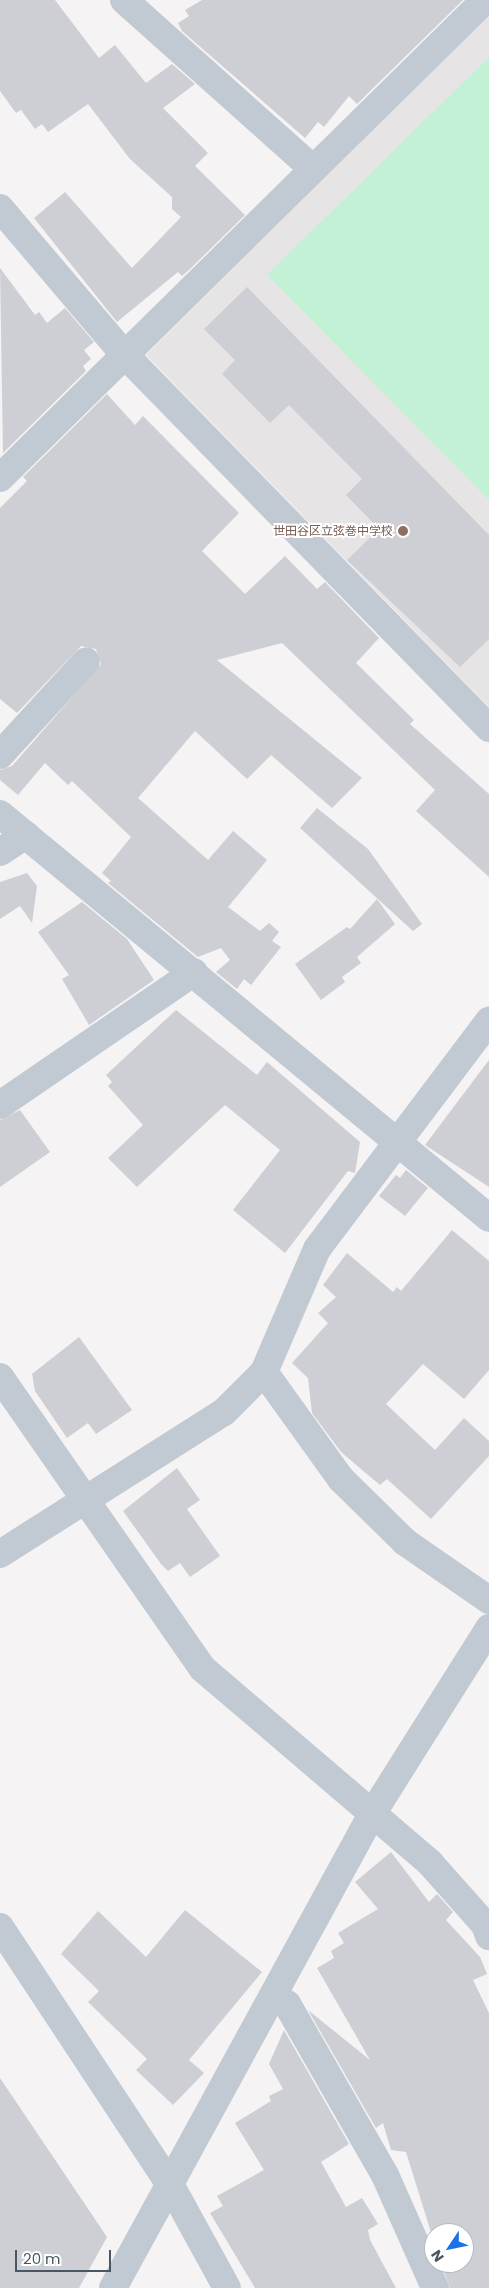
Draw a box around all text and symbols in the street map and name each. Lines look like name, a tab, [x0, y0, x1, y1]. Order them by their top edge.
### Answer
place label: 世田谷区立弦巻中学校	[273, 524, 393, 538]
marker: 世田谷区立弦巻中学校	[397, 525, 409, 537]
north arrow	[424, 2223, 474, 2273]
scale bar	[18, 2240, 114, 2272]
text: N	[426, 2246, 449, 2266]
text: 20 m	[23, 2248, 61, 2269]

